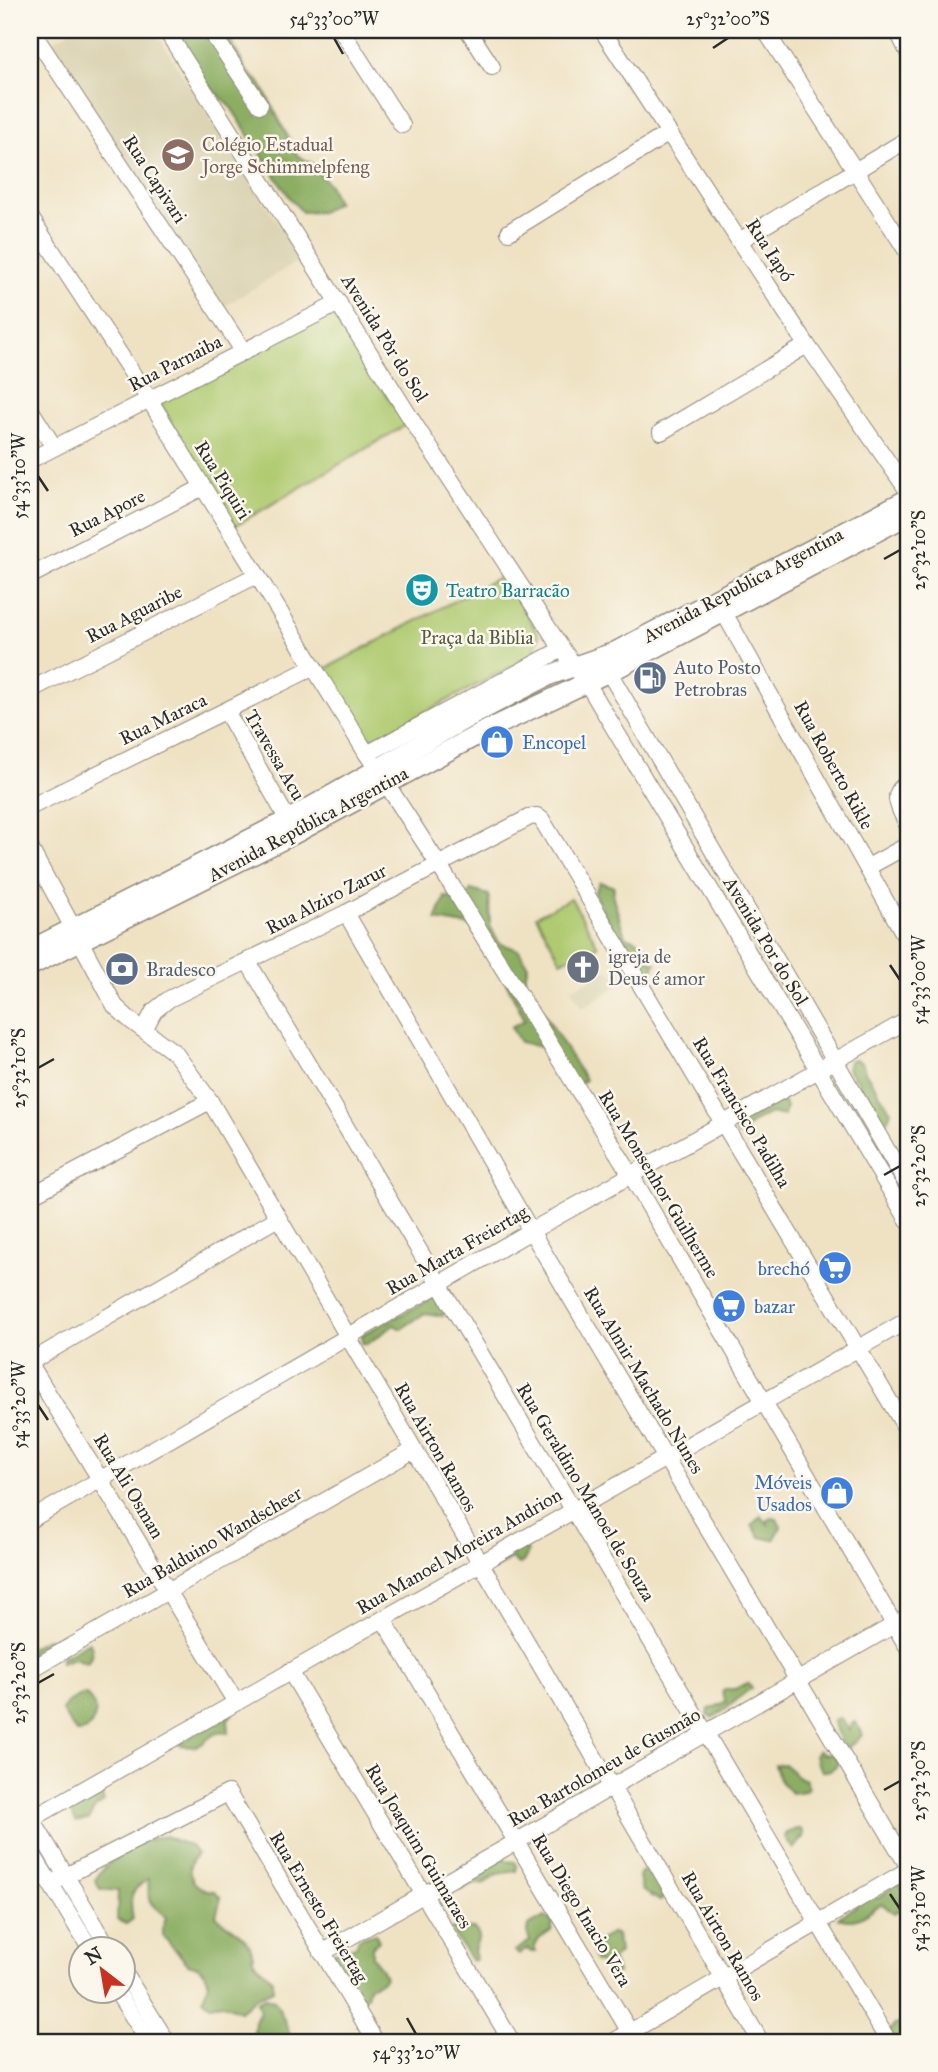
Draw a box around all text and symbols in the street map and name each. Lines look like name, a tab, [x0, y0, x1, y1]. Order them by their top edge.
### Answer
text: 54°33'00"W	[289, 8, 380, 30]
text: 25°32'00"S	[686, 8, 770, 30]
street label: Rua Capivari	[118, 131, 192, 227]
place label: Colégio Estadual Jorge Schimmelpfeng	[200, 133, 369, 179]
school or university icon: Colégio Estadual Jorge Schimmelpfeng	[159, 136, 197, 174]
street label: Rua Iapó	[741, 214, 799, 286]
street label: Avenida Pôr do Sol	[336, 269, 434, 407]
street label: Rua Parnaiba	[124, 329, 226, 396]
text: 54°33'10"W	[8, 432, 30, 519]
street label: Rua Piquiri	[189, 436, 256, 524]
street label: Rua Apore	[65, 484, 149, 542]
text: 25°32'10"S	[908, 510, 930, 590]
street label: Avenida Republica Argentina	[638, 522, 848, 649]
theatre icon: Teatro Barracão	[403, 571, 441, 609]
place label: Teatro Barracão	[446, 579, 570, 602]
street label: Rua Aguaribe	[82, 580, 186, 649]
park label: Praça da Biblia	[421, 626, 534, 649]
place label: Auto Posto Petrobras	[673, 656, 761, 701]
fuel station icon: Auto Posto Petrobras	[631, 659, 669, 697]
street label: Rua Maraca	[116, 688, 211, 750]
street label: Rua Roberto Rikle	[789, 697, 879, 833]
street label: Travessa Acu	[240, 705, 310, 805]
shop icon: Encopel	[478, 723, 516, 761]
place label: Encopel	[522, 731, 587, 754]
street label: Avenida República Argentina	[203, 761, 413, 888]
street label: Rua Alziro Zarur	[262, 858, 391, 939]
street label: Avenida Por do Sol	[718, 872, 814, 1010]
text: 54°33'00"W	[908, 934, 930, 1025]
place label: igreja de Deus é amor	[608, 945, 706, 990]
church icon: igreja de Deus é amor	[564, 948, 602, 986]
bank icon: Bradesco	[103, 950, 141, 988]
place label: Bradesco	[146, 958, 216, 981]
text: 25°32'10"S	[8, 1028, 30, 1108]
street label: Rua Francisco Padilha	[688, 1032, 797, 1192]
street label: Rua Monsenhor Guilherme	[594, 1086, 724, 1282]
text: 25°32'20"S	[908, 1125, 930, 1207]
street label: Rua Marta Freiertag	[382, 1200, 533, 1301]
supermarket icon: brechó	[816, 1249, 854, 1287]
place label: brechó	[758, 1257, 810, 1280]
street label: Rua Almir Machado Nunes	[579, 1282, 709, 1478]
supermarket icon: bazar	[710, 1287, 748, 1325]
place label: bazar	[754, 1295, 796, 1318]
text: 54°33'20"W	[8, 1360, 30, 1449]
street label: Rua Airton Ramos	[390, 1378, 482, 1516]
street label: Rua Geraldino Manoel de Souza	[512, 1379, 661, 1606]
street label: Rua Ali Osman	[89, 1429, 169, 1543]
place label: Móveis Usados	[754, 1471, 812, 1516]
shop icon: Móveis Usados	[818, 1474, 856, 1512]
street label: Rua Balduino Wandscheer	[118, 1481, 307, 1603]
street label: Rua Manoel Moreira Andrion	[352, 1483, 566, 1619]
text: 25°32'20"S	[8, 1642, 30, 1724]
street label: Rua Bartolomeu de Gusmão	[504, 1702, 705, 1832]
text: 25°32'30"S	[908, 1741, 930, 1821]
street label: Rua Joaquim Guimaraes	[360, 1759, 477, 1933]
street label: Rua Ernesto Freiertag	[264, 1827, 373, 1987]
street label: Rua Diego Inacio Vera	[526, 1829, 637, 1992]
text: 54°33'10"W	[908, 1865, 930, 1952]
street label: Rua Airton Ramos	[677, 1867, 769, 2005]
north arrow	[66, 1936, 136, 2006]
text: N	[81, 1942, 106, 1970]
text: 54°33'20"W	[372, 2042, 461, 2064]

